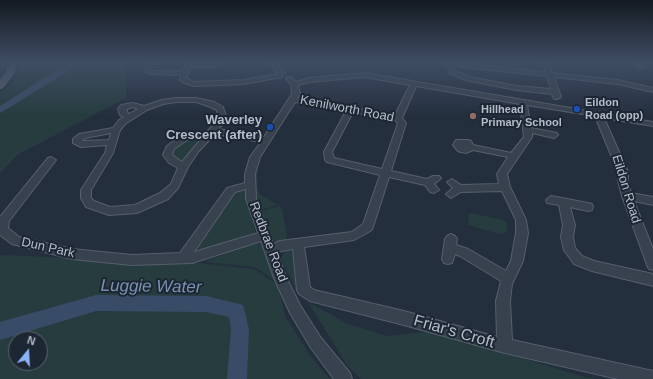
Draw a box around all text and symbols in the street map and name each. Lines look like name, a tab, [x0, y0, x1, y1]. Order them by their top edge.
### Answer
street label: Kenilworth Road	[299, 92, 395, 126]
place label: Eildon Road (opp)	[585, 96, 643, 122]
place label: Hillhead Primary School	[481, 103, 562, 129]
marker: Eildon Road (opp)	[572, 104, 582, 114]
marker: Hillhead Primary School	[468, 111, 478, 121]
place label: Waverley Crescent (after)	[166, 112, 262, 143]
marker: Waverley Crescent (after)	[265, 122, 275, 132]
street label: Eildon Road	[608, 153, 644, 225]
street label: Redbrae Road	[246, 200, 290, 284]
street label: Dun Park	[20, 234, 76, 262]
water label: Luggie Water	[100, 276, 202, 298]
street label: Friar's Croft	[411, 311, 497, 353]
north arrow	[8, 331, 48, 371]
text: N	[26, 334, 37, 347]

